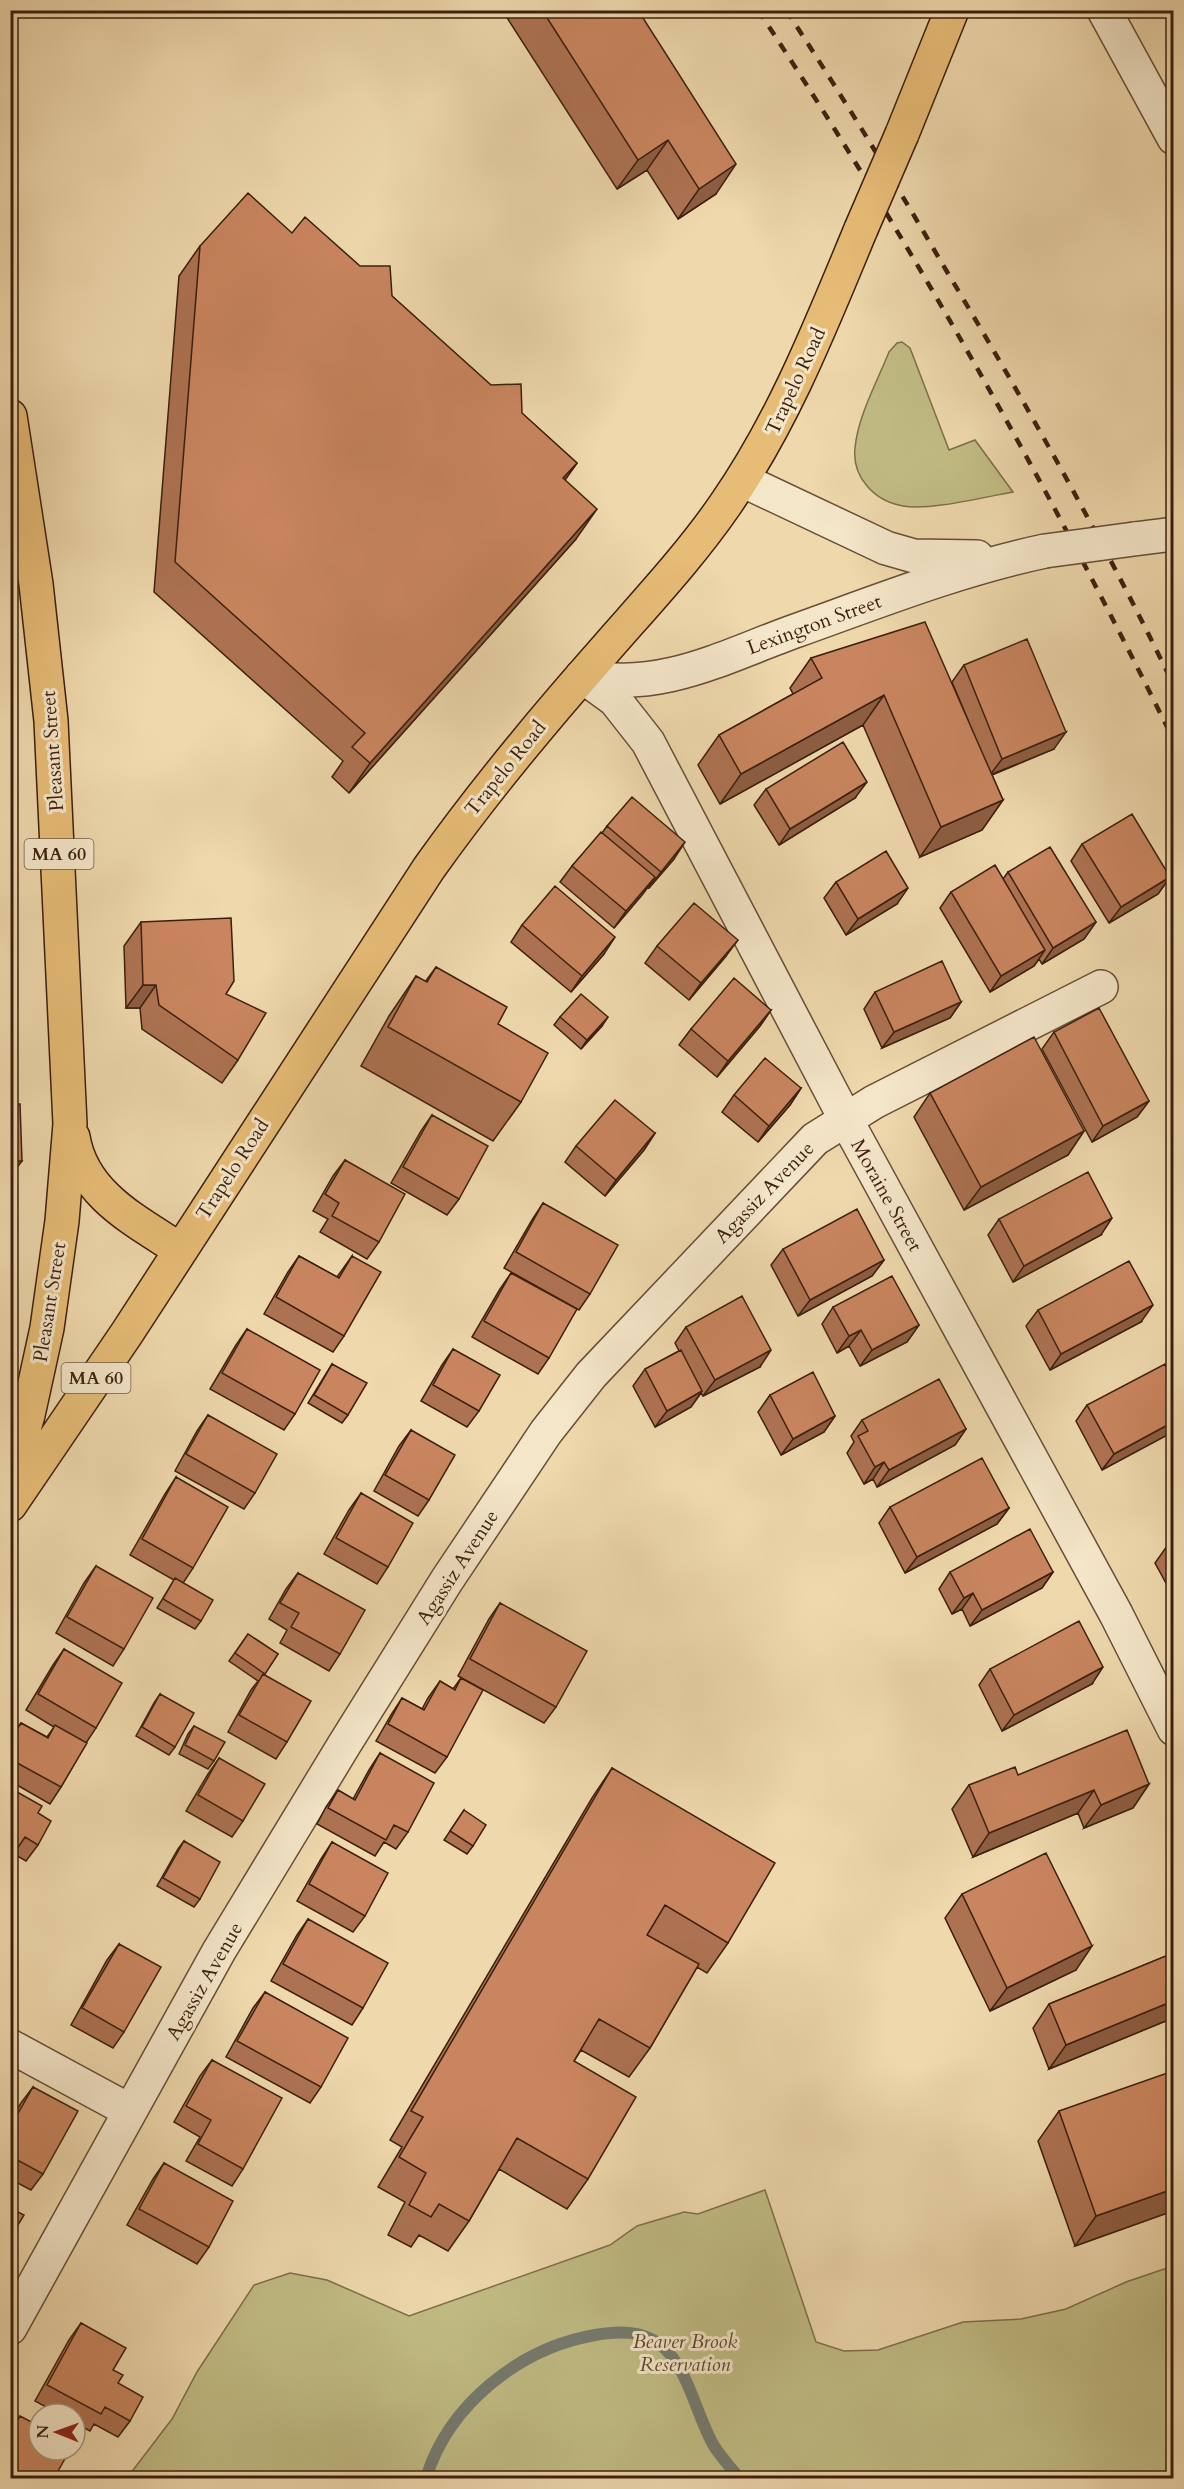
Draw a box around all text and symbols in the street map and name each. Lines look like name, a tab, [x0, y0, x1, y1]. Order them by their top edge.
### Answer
street label: Trapelo Road	[759, 323, 832, 439]
street label: Lexington Street	[743, 587, 886, 661]
street label: Pleasant Street	[35, 689, 70, 812]
street label: Trapelo Road	[459, 715, 552, 822]
road number: MA 60	[25, 839, 94, 869]
street label: Trapelo Road	[190, 1113, 275, 1225]
street label: Moraine Street	[844, 1134, 929, 1257]
street label: Agassiz Avenue	[709, 1135, 820, 1249]
street label: Pleasant Street	[27, 1239, 72, 1364]
road number: MA 60	[62, 1363, 130, 1393]
street label: Agassiz Avenue	[410, 1504, 505, 1630]
street label: Agassiz Avenue	[160, 1917, 249, 2045]
park label: Beaver Brook Reservation	[633, 2328, 737, 2378]
north arrow	[27, 2402, 87, 2462]
text: N	[32, 2425, 54, 2439]

